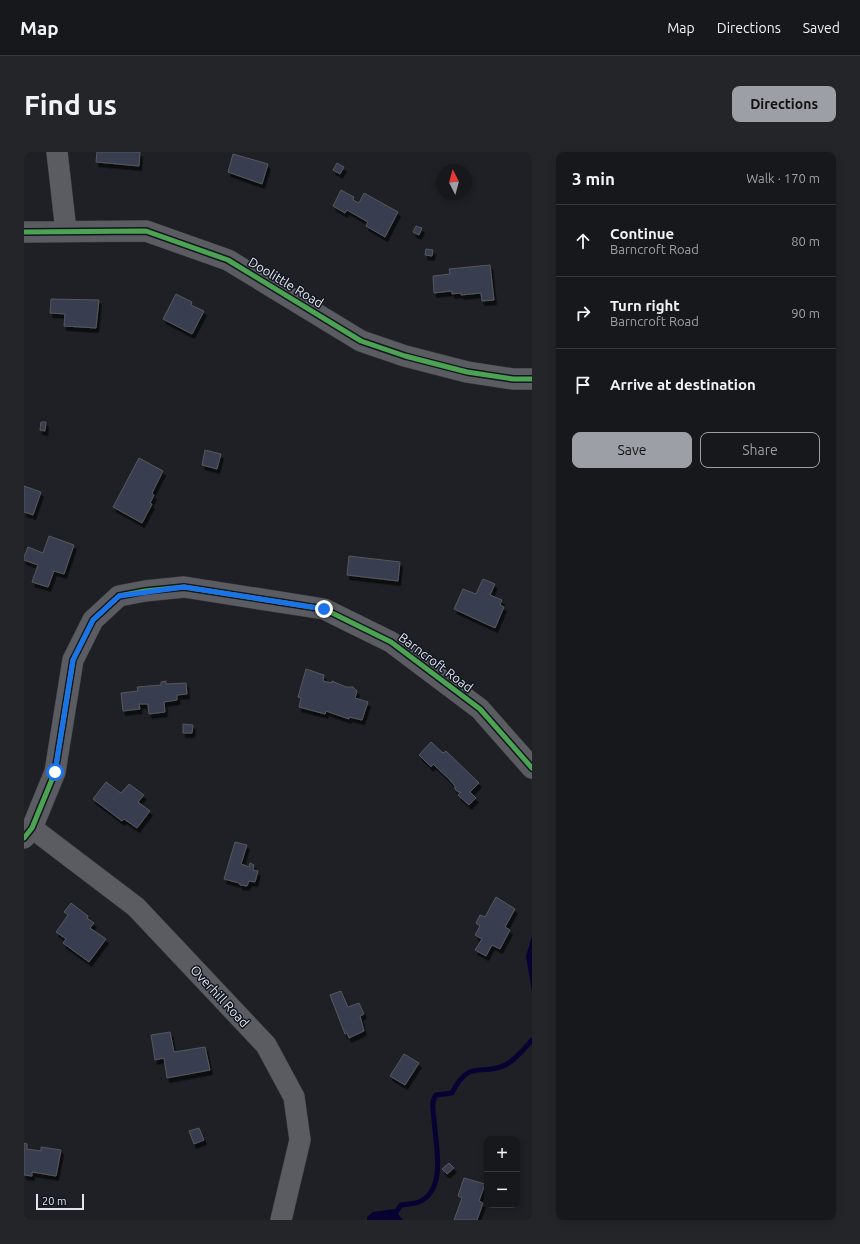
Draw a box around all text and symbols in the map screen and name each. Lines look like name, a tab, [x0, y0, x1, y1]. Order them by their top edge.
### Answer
text: Map	[20, 17, 59, 39]
text: Map	[667, 20, 695, 36]
text: Directions	[717, 20, 781, 36]
text: Saved	[803, 20, 840, 36]
button: Directions	[732, 86, 836, 122]
text: Find us	[24, 89, 117, 120]
north arrow	[436, 164, 472, 200]
text: 3 min	[572, 169, 615, 188]
text: Walk · 170 m	[746, 171, 820, 185]
text: Continue	[610, 225, 674, 242]
icon: ahead	[572, 230, 594, 252]
text: 80 m	[791, 234, 820, 248]
text: Barncroft Road	[610, 242, 699, 256]
street label: Doolittle Road	[246, 254, 326, 310]
text: Turn right	[610, 297, 680, 314]
icon: right	[572, 302, 594, 324]
text: 90 m	[791, 306, 820, 320]
text: Barncroft Road	[610, 314, 699, 328]
icon: arrive	[572, 374, 594, 396]
text: Arrive at destination	[610, 376, 756, 393]
button: Save	[572, 432, 692, 468]
button: Share	[700, 432, 820, 468]
route end	[315, 600, 333, 618]
street label: Barncroft Road	[396, 630, 476, 694]
route start	[46, 763, 64, 781]
street label: Overhill Road	[188, 962, 252, 1030]
map controls	[484, 1136, 520, 1208]
button: +	[484, 1136, 520, 1172]
button: −	[484, 1172, 520, 1208]
scale bar	[36, 1192, 84, 1211]
text: 20 m	[42, 1195, 66, 1207]

